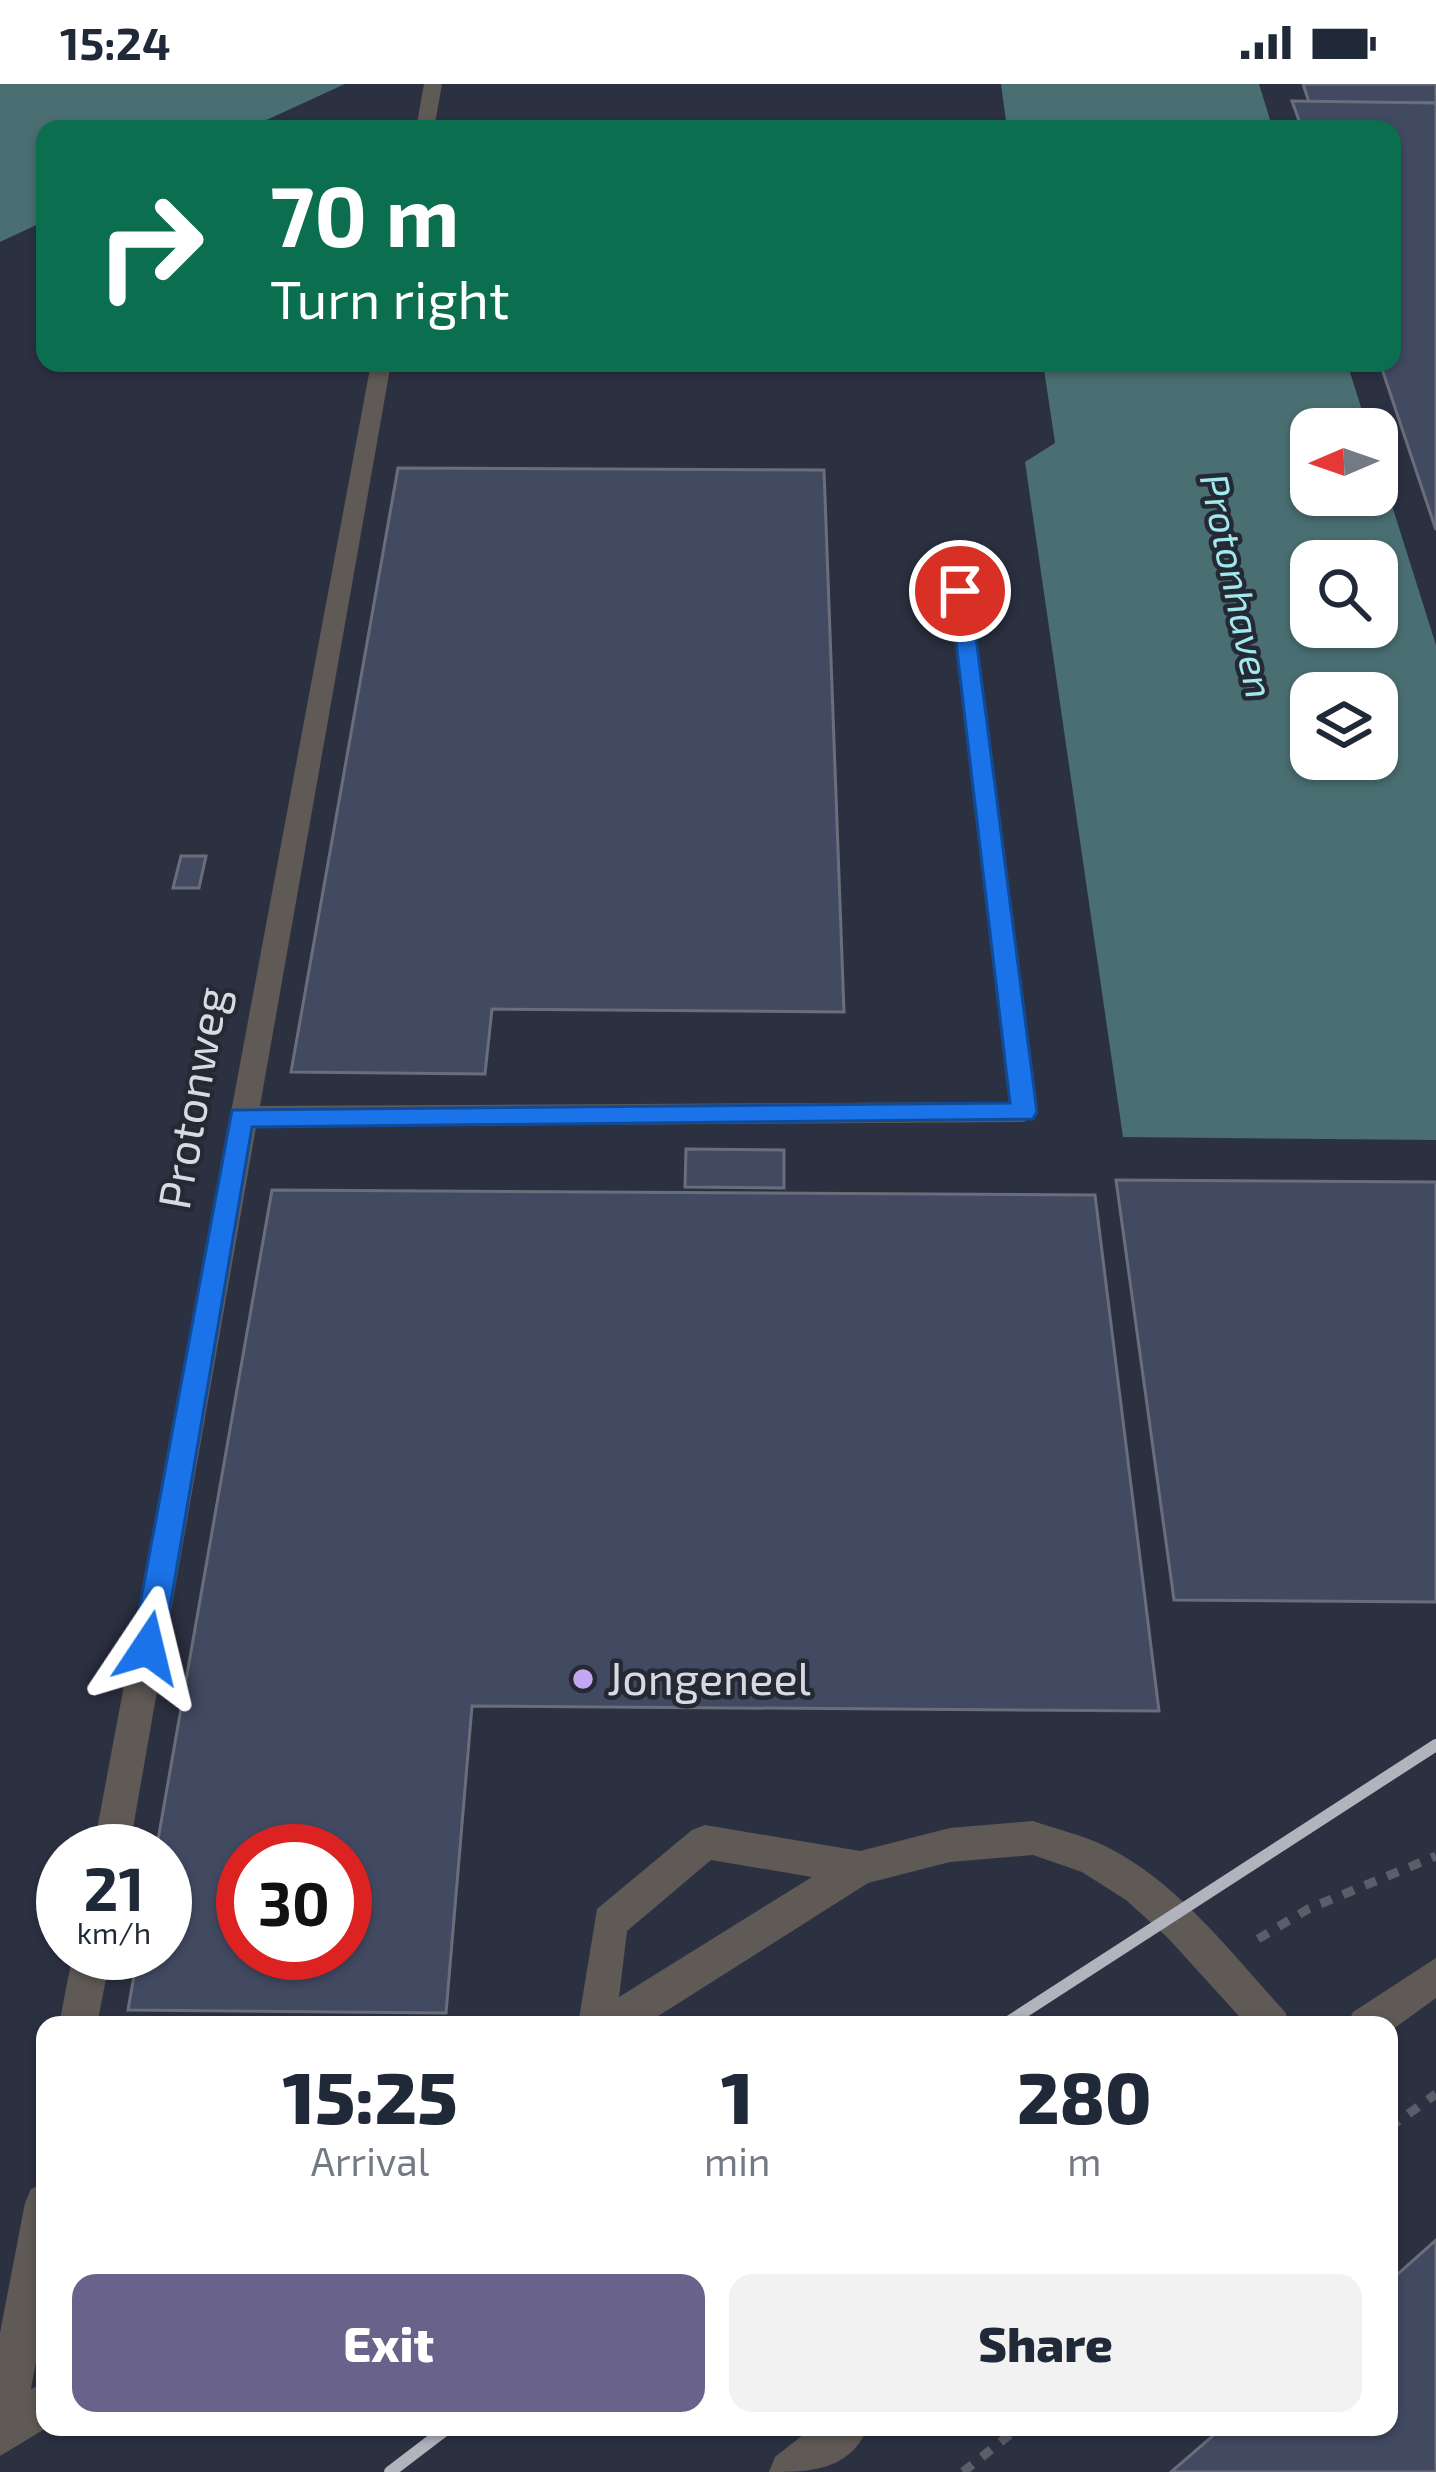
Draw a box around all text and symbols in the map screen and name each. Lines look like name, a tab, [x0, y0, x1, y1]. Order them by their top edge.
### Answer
text: 15:24	[60, 15, 171, 69]
text: 70 m	[270, 163, 460, 264]
icon: right	[72, 168, 228, 324]
text: Turn right	[270, 265, 510, 330]
north arrow	[1290, 408, 1398, 516]
map controls	[1290, 408, 1398, 780]
water label: Protonhaven	[1192, 469, 1285, 702]
pin	[909, 540, 1011, 642]
button: search	[1290, 540, 1398, 648]
icon: arrive	[927, 558, 993, 624]
button: layers	[1290, 672, 1398, 780]
street label: Protonweg	[145, 982, 237, 1213]
position arrow	[85, 1585, 211, 1711]
place label: Jongeneel	[607, 1650, 811, 1704]
marker: Jongeneel	[570, 1666, 596, 1692]
speed limit sign: 30	[216, 1824, 372, 1980]
text: 21	[84, 1851, 144, 1923]
text: km/h	[77, 1914, 151, 1950]
text: 15:25	[282, 2052, 458, 2138]
text: 1	[721, 2052, 754, 2138]
text: 280	[1017, 2052, 1152, 2138]
text: Arrival	[311, 2137, 429, 2184]
text: min	[704, 2137, 771, 2184]
text: m	[1067, 2137, 1101, 2184]
button: Exit	[72, 2274, 705, 2412]
button: Share	[729, 2274, 1362, 2412]

